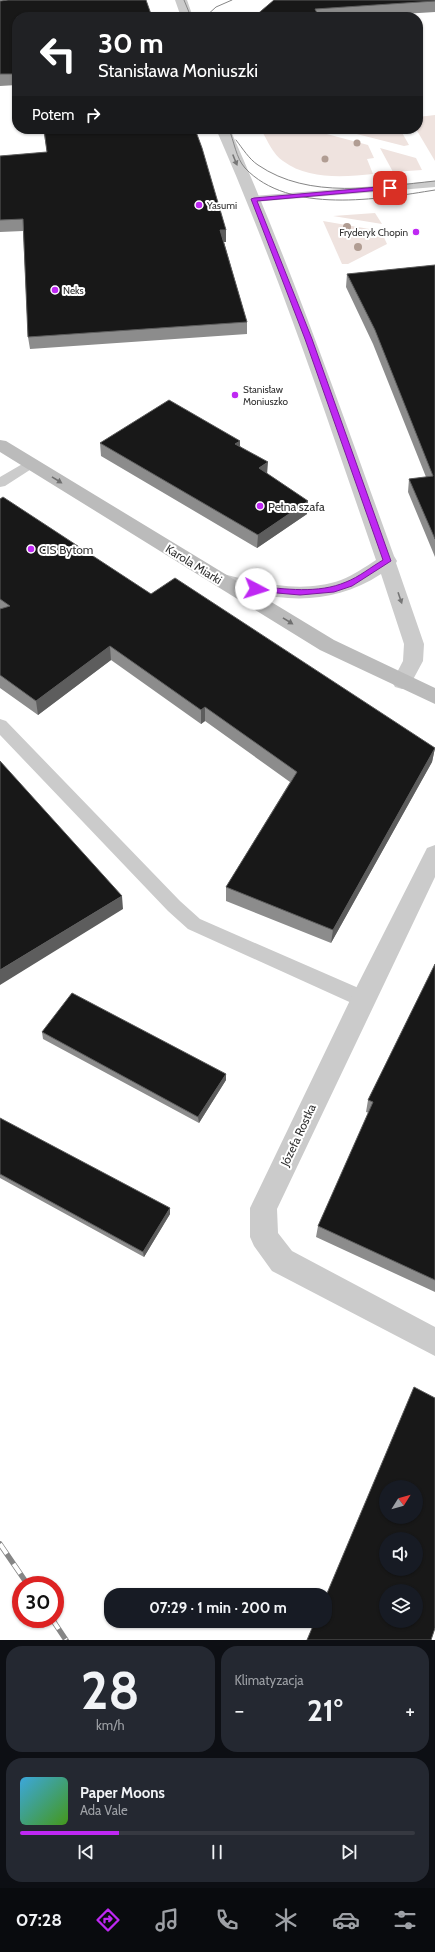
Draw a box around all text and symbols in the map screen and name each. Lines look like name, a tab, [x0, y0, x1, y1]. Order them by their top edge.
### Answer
text: 30 m	[98, 26, 164, 60]
icon: left	[32, 28, 84, 80]
text: Stanisława Moniuszki	[98, 60, 258, 82]
icon: right	[82, 104, 104, 126]
text: Potem	[32, 106, 74, 124]
one-way arrow	[233, 154, 239, 166]
pin	[373, 171, 407, 205]
icon: arrive	[379, 177, 401, 199]
place label: Yasumi	[206, 199, 237, 212]
marker: Yasumi	[194, 200, 204, 210]
place label: Fryderyk Chopin	[339, 226, 408, 239]
marker: Fryderyk Chopin	[411, 227, 421, 237]
place label: Neks	[63, 284, 84, 297]
marker: Neks	[50, 285, 60, 295]
place label: Stanisław Moniuszko	[243, 383, 289, 408]
marker: Stanisław Moniuszko	[230, 390, 240, 400]
one-way arrow	[51, 476, 63, 483]
place label: Pełna szafa	[268, 499, 325, 514]
marker: Pełna szafa	[255, 501, 265, 511]
street label: Karola Miarki	[163, 541, 225, 587]
place label: CIS Bytom	[39, 542, 93, 557]
marker: CIS Bytom	[26, 544, 36, 554]
position arrow	[235, 568, 277, 610]
one-way arrow	[397, 592, 403, 604]
one-way arrow	[282, 618, 294, 625]
street label: Józefa Rostka	[277, 1101, 319, 1169]
north arrow	[379, 1480, 423, 1524]
map controls	[379, 1480, 423, 1628]
button: sound	[379, 1532, 423, 1576]
speed limit sign: 30	[12, 1576, 64, 1628]
button: layers	[379, 1584, 423, 1628]
text: 07:29 · 1 min · 200 m	[149, 1599, 287, 1617]
text: 28	[81, 1659, 140, 1722]
text: Klimatyzacja	[235, 1672, 303, 1688]
text: 21°	[307, 1692, 343, 1729]
text: −	[235, 1697, 244, 1724]
text: +	[405, 1697, 415, 1724]
text: km/h	[96, 1717, 124, 1733]
text: Paper Moons	[80, 1784, 165, 1802]
text: Ada Vale	[80, 1802, 128, 1818]
icon: previous	[75, 1841, 97, 1863]
icon: pause	[206, 1841, 228, 1863]
icon: next	[338, 1841, 360, 1863]
icon: directions	[94, 1906, 122, 1934]
icon: music	[153, 1906, 181, 1934]
icon: phone	[213, 1906, 241, 1934]
icon: climate	[272, 1906, 300, 1934]
icon: car	[332, 1906, 360, 1934]
icon: filters	[391, 1906, 419, 1934]
text: 07:28	[16, 1909, 62, 1931]

